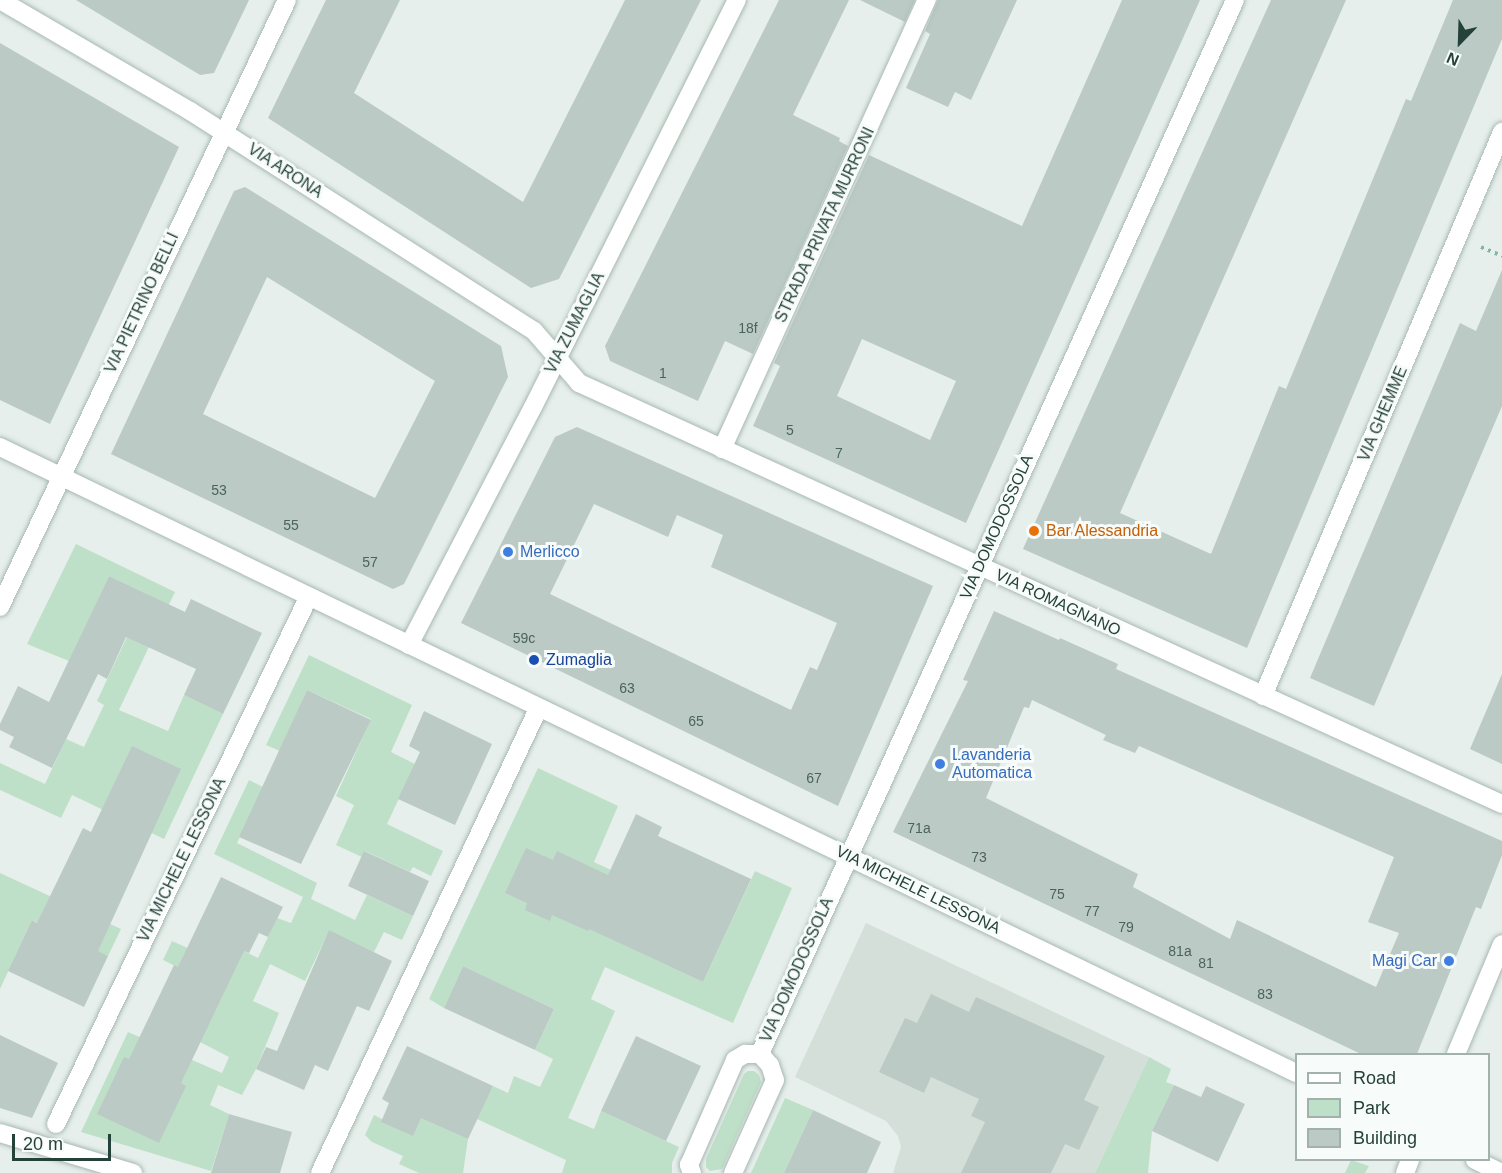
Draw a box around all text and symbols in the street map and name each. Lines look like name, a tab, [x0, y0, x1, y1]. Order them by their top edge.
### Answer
north arrow	[1430, 12, 1490, 72]
text: N	[1444, 49, 1461, 69]
street label: STRADA PRIVATA MURRONI	[771, 123, 879, 327]
street label: VIA ARONA	[243, 139, 327, 203]
street label: VIA PIETRINO BELLI	[101, 229, 183, 377]
street label: VIA ZUMAGLIA	[541, 269, 609, 377]
house number: 18f	[738, 320, 758, 336]
street label: VIA GHEMME	[1354, 363, 1412, 465]
house number: 1	[659, 365, 667, 381]
house number: 5	[786, 422, 794, 438]
house number: 7	[835, 445, 843, 461]
street label: VIA DOMODOSSOLA	[956, 451, 1038, 603]
house number: 53	[211, 482, 227, 498]
house number: 55	[283, 517, 299, 533]
place label: Bar Alessandria	[1046, 521, 1159, 541]
marker: Bar Alessandria	[1027, 524, 1041, 538]
place label: Merlicco	[520, 542, 580, 562]
marker: Merlicco	[501, 545, 515, 559]
house number: 57	[362, 554, 378, 570]
street label: VIA ROMAGNANO	[992, 565, 1124, 641]
house number: 59c	[513, 630, 535, 646]
place label: Zumaglia	[546, 650, 612, 670]
marker: Zumaglia	[527, 653, 541, 667]
house number: 63	[619, 680, 635, 696]
house number: 65	[688, 713, 704, 729]
place label: Lavanderia Automatica	[952, 745, 1032, 783]
marker: Lavanderia Automatica	[933, 757, 947, 771]
house number: 67	[806, 770, 822, 786]
street label: VIA MICHELE LESSONA	[134, 774, 230, 946]
house number: 71a	[907, 820, 931, 836]
street label: VIA MICHELE LESSONA	[832, 842, 1004, 938]
house number: 73	[971, 849, 987, 865]
house number: 75	[1049, 886, 1065, 902]
street label: VIA DOMODOSSOLA	[756, 894, 838, 1046]
house number: 77	[1084, 903, 1100, 919]
house number: 79	[1118, 919, 1134, 935]
house number: 81a	[1168, 943, 1192, 959]
place label: Magi Car	[1372, 951, 1437, 971]
marker: Magi Car	[1442, 954, 1456, 968]
house number: 81	[1198, 955, 1214, 971]
house number: 83	[1257, 986, 1273, 1002]
legend	[1295, 1053, 1490, 1161]
text: Road	[1353, 1068, 1396, 1088]
text: Park	[1353, 1098, 1390, 1118]
scale bar	[15, 1122, 114, 1160]
text: Building	[1353, 1128, 1417, 1148]
text: 20 m	[23, 1134, 63, 1154]

